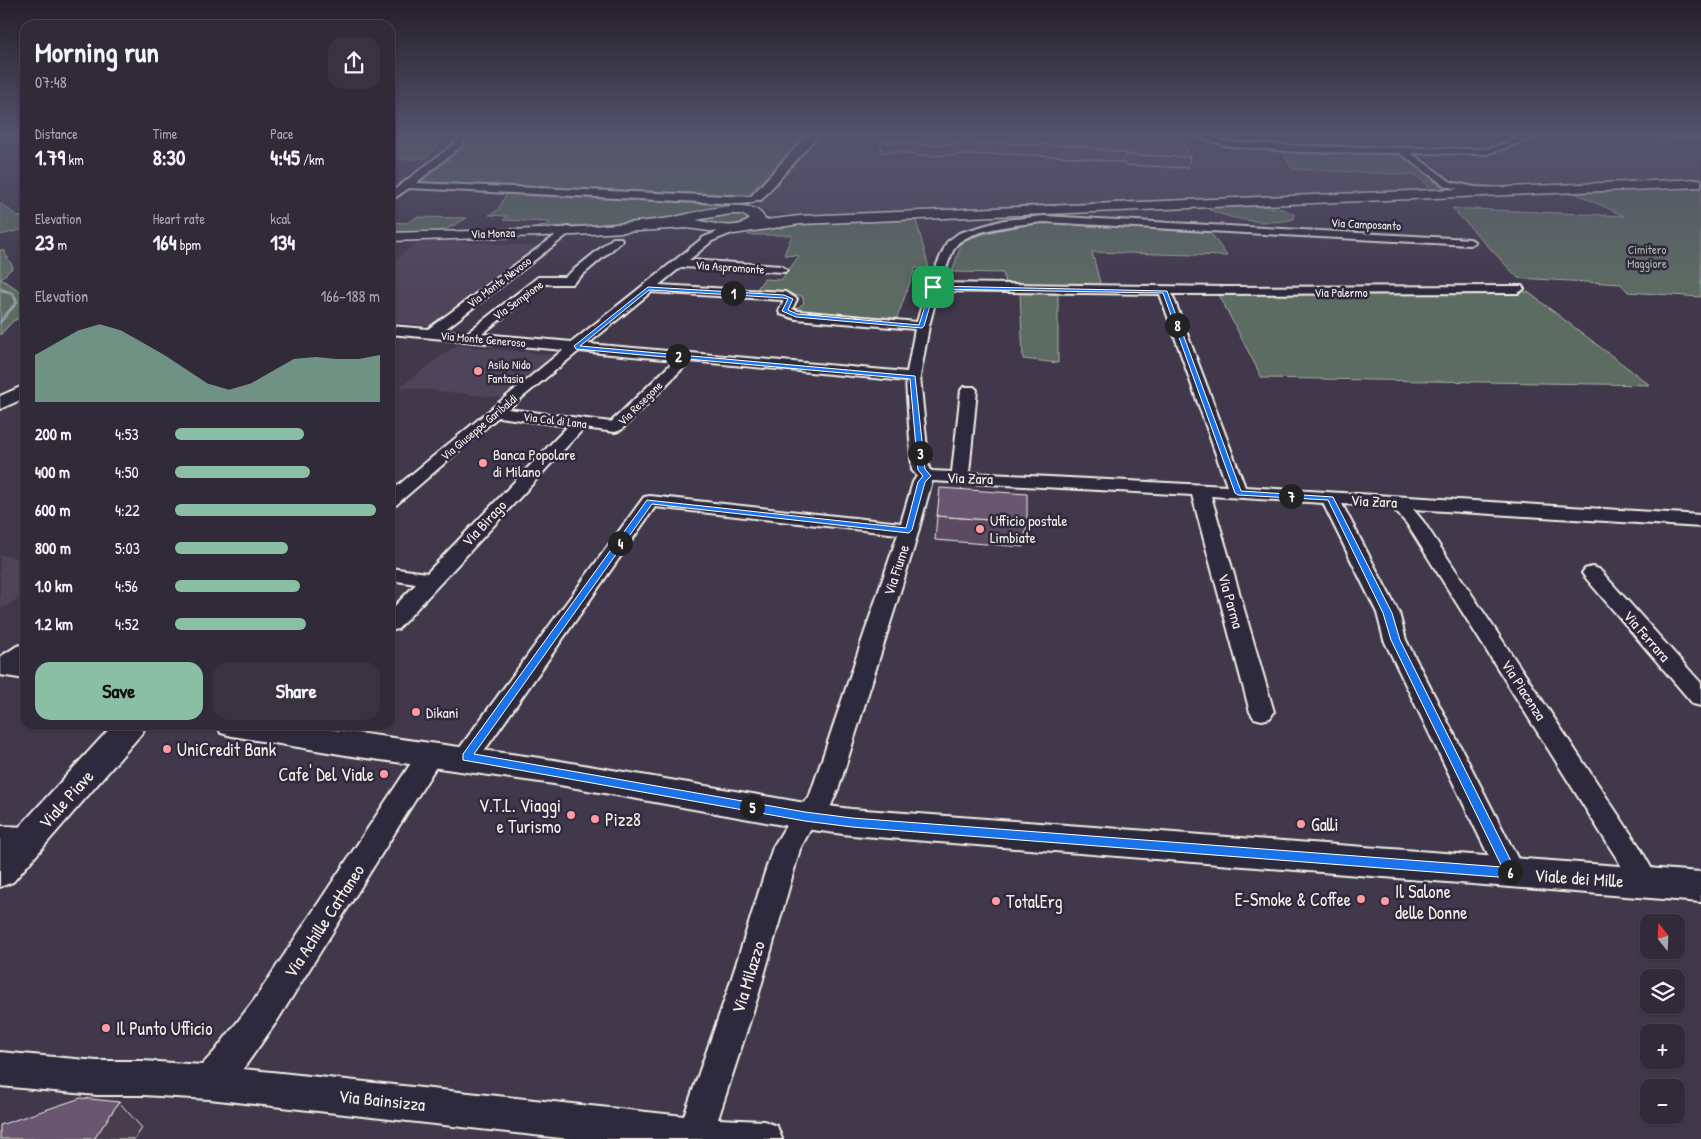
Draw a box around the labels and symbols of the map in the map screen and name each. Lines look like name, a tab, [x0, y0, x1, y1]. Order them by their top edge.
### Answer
street label: Via Camposanto	[1331, 214, 1402, 234]
street label: Via Monza	[471, 224, 516, 242]
park label: Cimitero Maggiore	[1627, 241, 1667, 272]
street label: Via Monte Nevoso	[463, 252, 535, 312]
street label: Via Aspromonte	[695, 256, 765, 278]
pin	[912, 266, 954, 308]
street label: Via Sempione	[489, 276, 547, 324]
pin: 1	[720, 280, 746, 306]
street label: Via Palermo	[1315, 284, 1368, 301]
pin: 8	[1164, 312, 1190, 338]
street label: Via Monte Generoso	[440, 327, 527, 351]
pin: 2	[666, 344, 690, 368]
place label: Asilo Nido Fantasia	[487, 356, 531, 387]
marker: Asilo Nido Fantasia	[472, 365, 484, 377]
street label: Via Resegone	[614, 377, 666, 429]
street label: Via Giuseppe Garibaldi	[437, 390, 521, 464]
street label: Via Col di Lana	[522, 408, 588, 432]
pin: 3	[908, 440, 932, 466]
place label: Banca Popolare di Milano	[493, 444, 576, 482]
marker: Banca Popolare di Milano	[477, 457, 489, 469]
street label: Via Zara	[947, 467, 994, 489]
pin: 7	[1278, 484, 1304, 508]
street label: Via Zara	[1350, 489, 1398, 513]
street label: Via Birago	[457, 495, 511, 551]
place label: Ufficio postale Limbiate	[990, 510, 1067, 548]
marker: Ufficio postale Limbiate	[974, 523, 986, 535]
pin: 4	[608, 530, 632, 556]
street label: Via Fiume	[878, 542, 914, 598]
street label: Via Parma	[1213, 571, 1249, 631]
street label: Via Ferrara	[1619, 606, 1675, 666]
street label: Via Piacenza	[1497, 656, 1552, 725]
place label: Dikani	[426, 702, 459, 723]
marker: Dikani	[410, 706, 422, 718]
place label: UniCredit Bank	[177, 737, 277, 762]
marker: UniCredit Bank	[161, 743, 173, 755]
place label: Cafe' Del Viale	[279, 762, 374, 787]
street label: Viale Piave	[33, 764, 99, 834]
marker: Cafe' Del Viale	[378, 768, 390, 780]
place label: V.T.L. Viaggi e Turismo	[479, 793, 561, 839]
pin: 5	[740, 794, 764, 820]
place label: Pizz8	[605, 807, 641, 832]
marker: V.T.L. Viaggi e Turismo	[565, 809, 577, 821]
place label: Galli	[1311, 812, 1339, 837]
marker: Pizz8	[589, 813, 601, 825]
marker: Galli	[1295, 818, 1307, 830]
street label: Via Achille Cattaneo	[278, 859, 370, 983]
pin: 6	[1498, 860, 1522, 884]
street label: Viale dei Mille	[1534, 862, 1624, 894]
place label: Il Salone delle Donne	[1395, 879, 1468, 925]
place label: E-Smoke & Coffee	[1235, 887, 1351, 912]
place label: TotalErg	[1006, 889, 1063, 914]
marker: E-Smoke & Coffee	[1355, 893, 1367, 905]
marker: TotalErg	[990, 895, 1002, 907]
marker: Il Salone delle Donne	[1379, 895, 1391, 907]
north arrow	[1640, 914, 1685, 959]
street label: Via Milazzo	[725, 938, 771, 1016]
place label: Il Punto Ufficio	[116, 1016, 212, 1041]
marker: Il Punto Ufficio	[100, 1022, 112, 1034]
street label: Via Bainsizza	[337, 1083, 427, 1117]

